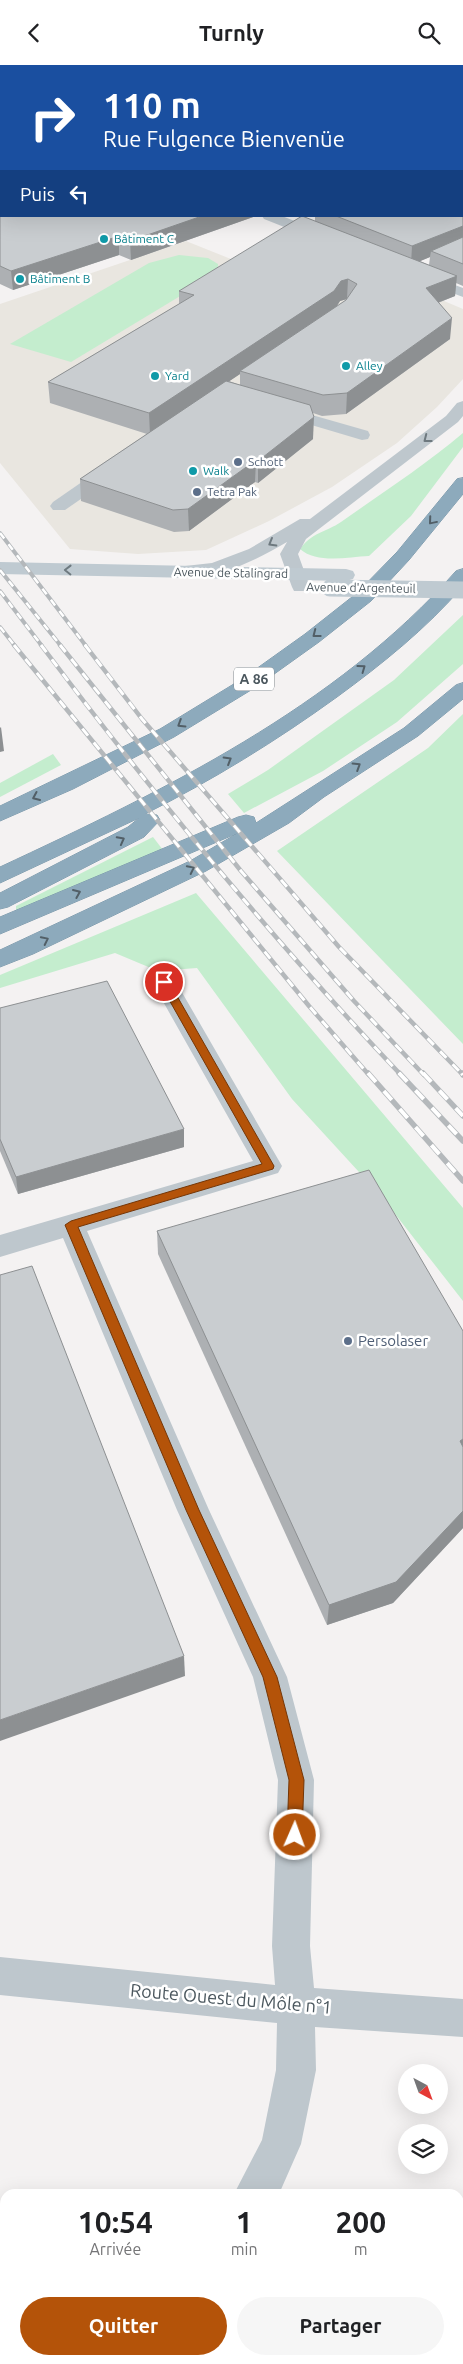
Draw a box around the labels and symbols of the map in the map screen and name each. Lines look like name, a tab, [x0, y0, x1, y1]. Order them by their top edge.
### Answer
place label: Bâtiment C	[114, 232, 175, 245]
marker: Bâtiment C	[98, 233, 110, 245]
place label: Bâtiment B	[30, 272, 90, 285]
marker: Bâtiment B	[14, 273, 26, 285]
place label: Alley	[356, 359, 383, 372]
marker: Alley	[340, 360, 352, 372]
place label: Yard	[165, 369, 189, 382]
marker: Yard	[149, 370, 161, 382]
one-way arrow	[424, 433, 433, 441]
place label: Schott	[248, 455, 283, 468]
marker: Schott	[232, 456, 244, 468]
place label: Walk	[203, 464, 229, 477]
marker: Walk	[187, 465, 199, 477]
place label: Tetra Pak	[207, 485, 257, 498]
marker: Tetra Pak	[191, 486, 203, 498]
one-way arrow	[429, 516, 438, 525]
one-way arrow	[268, 537, 277, 547]
one-way arrow	[64, 564, 72, 575]
street label: Avenue de Stalingrad	[174, 565, 288, 580]
street label: Avenue d'Argenteuil	[306, 580, 416, 595]
one-way arrow	[313, 629, 322, 637]
one-way arrow	[357, 665, 366, 675]
road number: A 86	[234, 667, 274, 691]
one-way arrow	[178, 718, 187, 728]
one-way arrow	[223, 756, 232, 766]
one-way arrow	[352, 762, 361, 772]
one-way arrow	[32, 791, 41, 802]
one-way arrow	[116, 836, 125, 846]
one-way arrow	[186, 865, 195, 876]
one-way arrow	[72, 889, 81, 900]
one-way arrow	[40, 936, 49, 946]
pin	[143, 961, 185, 1003]
place label: Persolaser	[358, 1332, 428, 1349]
marker: Persolaser	[342, 1335, 354, 1347]
position arrow	[268, 1808, 320, 1860]
street label: Route Ouest du Môle n°1	[129, 1979, 333, 2017]
north arrow	[398, 2064, 448, 2114]

